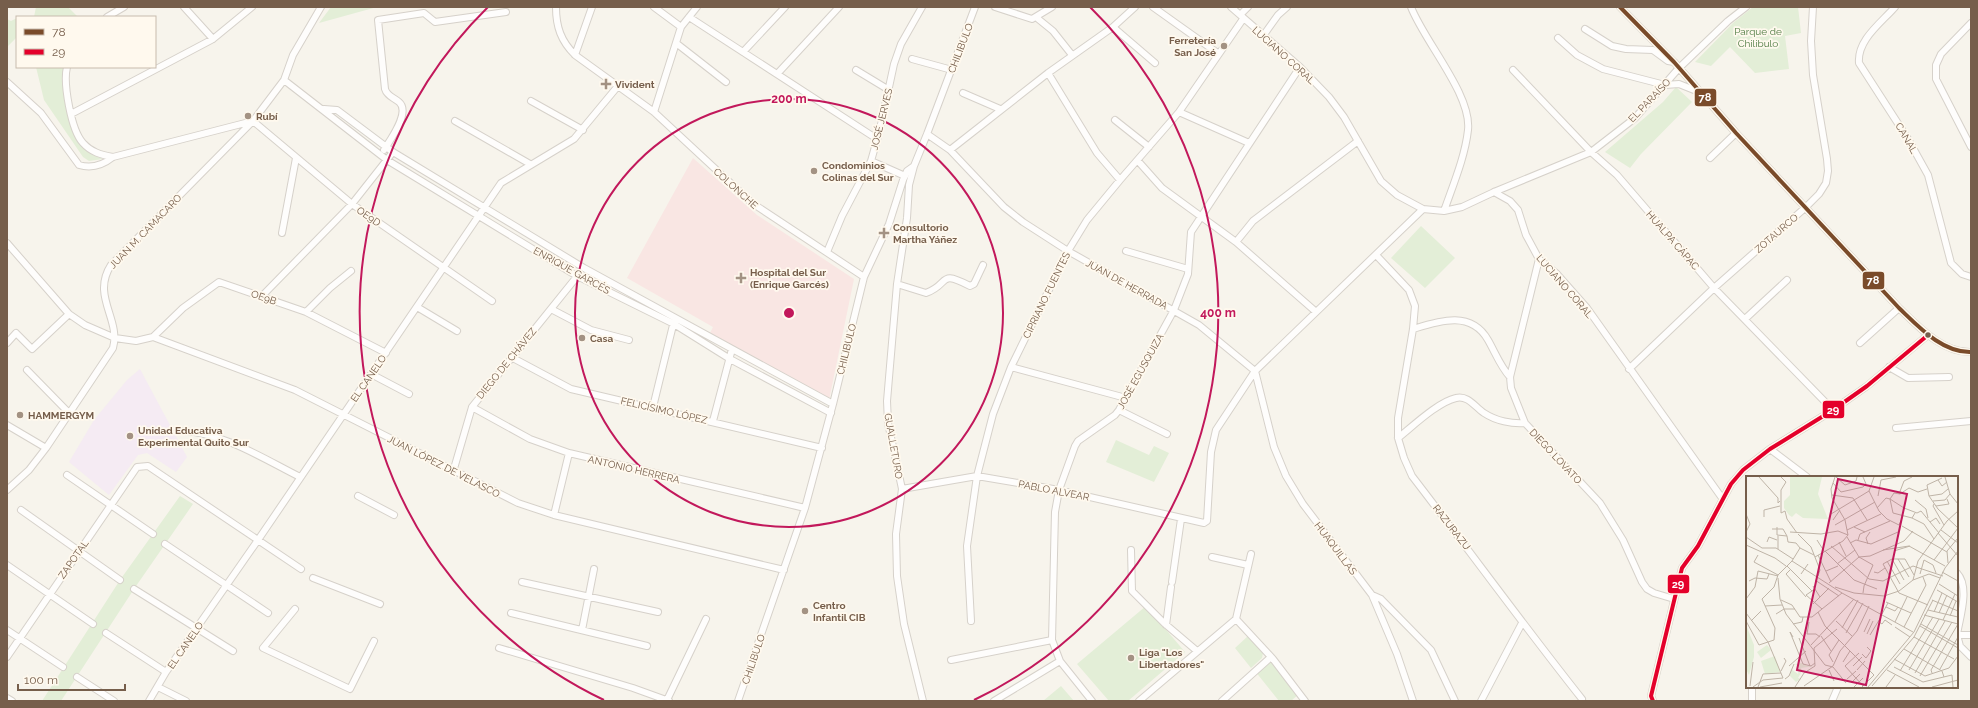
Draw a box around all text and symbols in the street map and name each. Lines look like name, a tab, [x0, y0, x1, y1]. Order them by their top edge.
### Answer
legend	[16, 16, 156, 68]
street label: CHILIBULO	[946, 21, 975, 75]
street label: LUCIANO CORAL	[1250, 24, 1317, 86]
text: 78	[52, 25, 66, 39]
park label: Parque de Chilibulo	[1734, 26, 1782, 49]
place label: Ferretería San José	[1169, 35, 1216, 58]
marker: Ferretería San José	[1219, 41, 1229, 51]
text: 29	[52, 45, 65, 59]
street label: EL PARAÍSO	[1626, 76, 1673, 124]
marker: Vivident	[600, 78, 612, 90]
place label: Vivident	[615, 79, 655, 90]
street label: JOSÉ JERVES	[869, 87, 894, 151]
line badge: 78	[1694, 88, 1717, 107]
text: 78	[1699, 91, 1712, 104]
text: 200 m	[771, 92, 807, 106]
marker: Rubí	[243, 111, 253, 121]
place label: Rubí	[256, 111, 278, 122]
street label: CANAL	[1893, 121, 1920, 156]
place label: Condominios Colinas del Sur	[822, 160, 894, 183]
street label: COLONCHE	[711, 166, 760, 211]
marker: Condominios Colinas del Sur	[809, 166, 819, 176]
street label: JUAN M. CAMACARO	[107, 192, 184, 271]
street label: OE9D	[355, 204, 383, 229]
street label: HUALPA CÁPAC	[1644, 209, 1701, 272]
street label: ZOTAURCO	[1752, 211, 1801, 255]
place label: Consultorio Martha Yáñez	[893, 222, 957, 245]
marker: Consultorio Martha Yáñez	[878, 227, 890, 239]
street label: ENRIQUE GARCÉS	[532, 245, 612, 296]
street label: CIPRIANO FUENTES	[1021, 250, 1072, 340]
street label: LUCIANO CORAL	[1534, 252, 1595, 320]
street label: JUAN DE HERRADA	[1084, 257, 1170, 312]
place label: Hospital del Sur (Enrique Garcés)	[750, 267, 829, 290]
line badge: 78	[1862, 271, 1885, 290]
marker: Hospital del Sur (Enrique Garcés)	[735, 272, 747, 284]
text: 78	[1867, 274, 1880, 287]
street label: OE9B	[250, 288, 278, 307]
centre of rings	[782, 306, 796, 320]
text: 400 m	[1200, 306, 1236, 320]
street label: CHILIBULO	[835, 322, 858, 376]
street label: DIEGO DE CHÁVEZ	[474, 326, 538, 401]
unlabelled marker	[1923, 330, 1933, 340]
street label: JOSÉ EGUSQUIZA	[1115, 331, 1166, 411]
marker: Casa	[577, 333, 587, 343]
place label: Casa	[590, 333, 614, 344]
street label: EL CANELO	[348, 352, 389, 404]
street label: FELICÍSIMO LÓPEZ	[619, 395, 708, 426]
line badge: 29	[1822, 400, 1845, 419]
text: 29	[1827, 404, 1840, 417]
marker: HAMMERGYM	[15, 410, 25, 420]
place label: HAMMERGYM	[28, 410, 94, 421]
street label: GUALLETURO	[882, 412, 905, 480]
place label: Unidad Educativa Experimental Quito Sur	[138, 425, 249, 448]
street label: DIEGO LOVATO	[1527, 427, 1584, 486]
marker: Unidad Educativa Experimental Quito Sur	[125, 431, 135, 441]
street label: JUAN LÓPEZ DE VELASCO	[386, 433, 502, 500]
street label: ANTONIO HERRERA	[587, 454, 681, 485]
inset map	[1746, 476, 1958, 688]
street label: PABLO ALVEAR	[1017, 478, 1091, 503]
street label: RAZURAZU	[1431, 503, 1473, 552]
street label: HUAQUILLAS	[1312, 520, 1359, 577]
street label: ZAPOTAL	[56, 538, 91, 581]
line badge: 29	[1667, 574, 1690, 594]
text: 29	[1672, 578, 1685, 591]
place label: Centro Infantil CIB	[813, 600, 866, 623]
marker: Centro Infantil CIB	[800, 606, 810, 616]
street label: EL CANELO	[165, 619, 206, 671]
street label: CHILIBULO	[740, 632, 767, 686]
place label: Liga "Los Libertadores"	[1139, 647, 1204, 670]
marker: Liga "Los Libertadores"	[1126, 653, 1136, 663]
scale bar	[18, 666, 125, 692]
text: 100 m	[24, 673, 58, 687]

